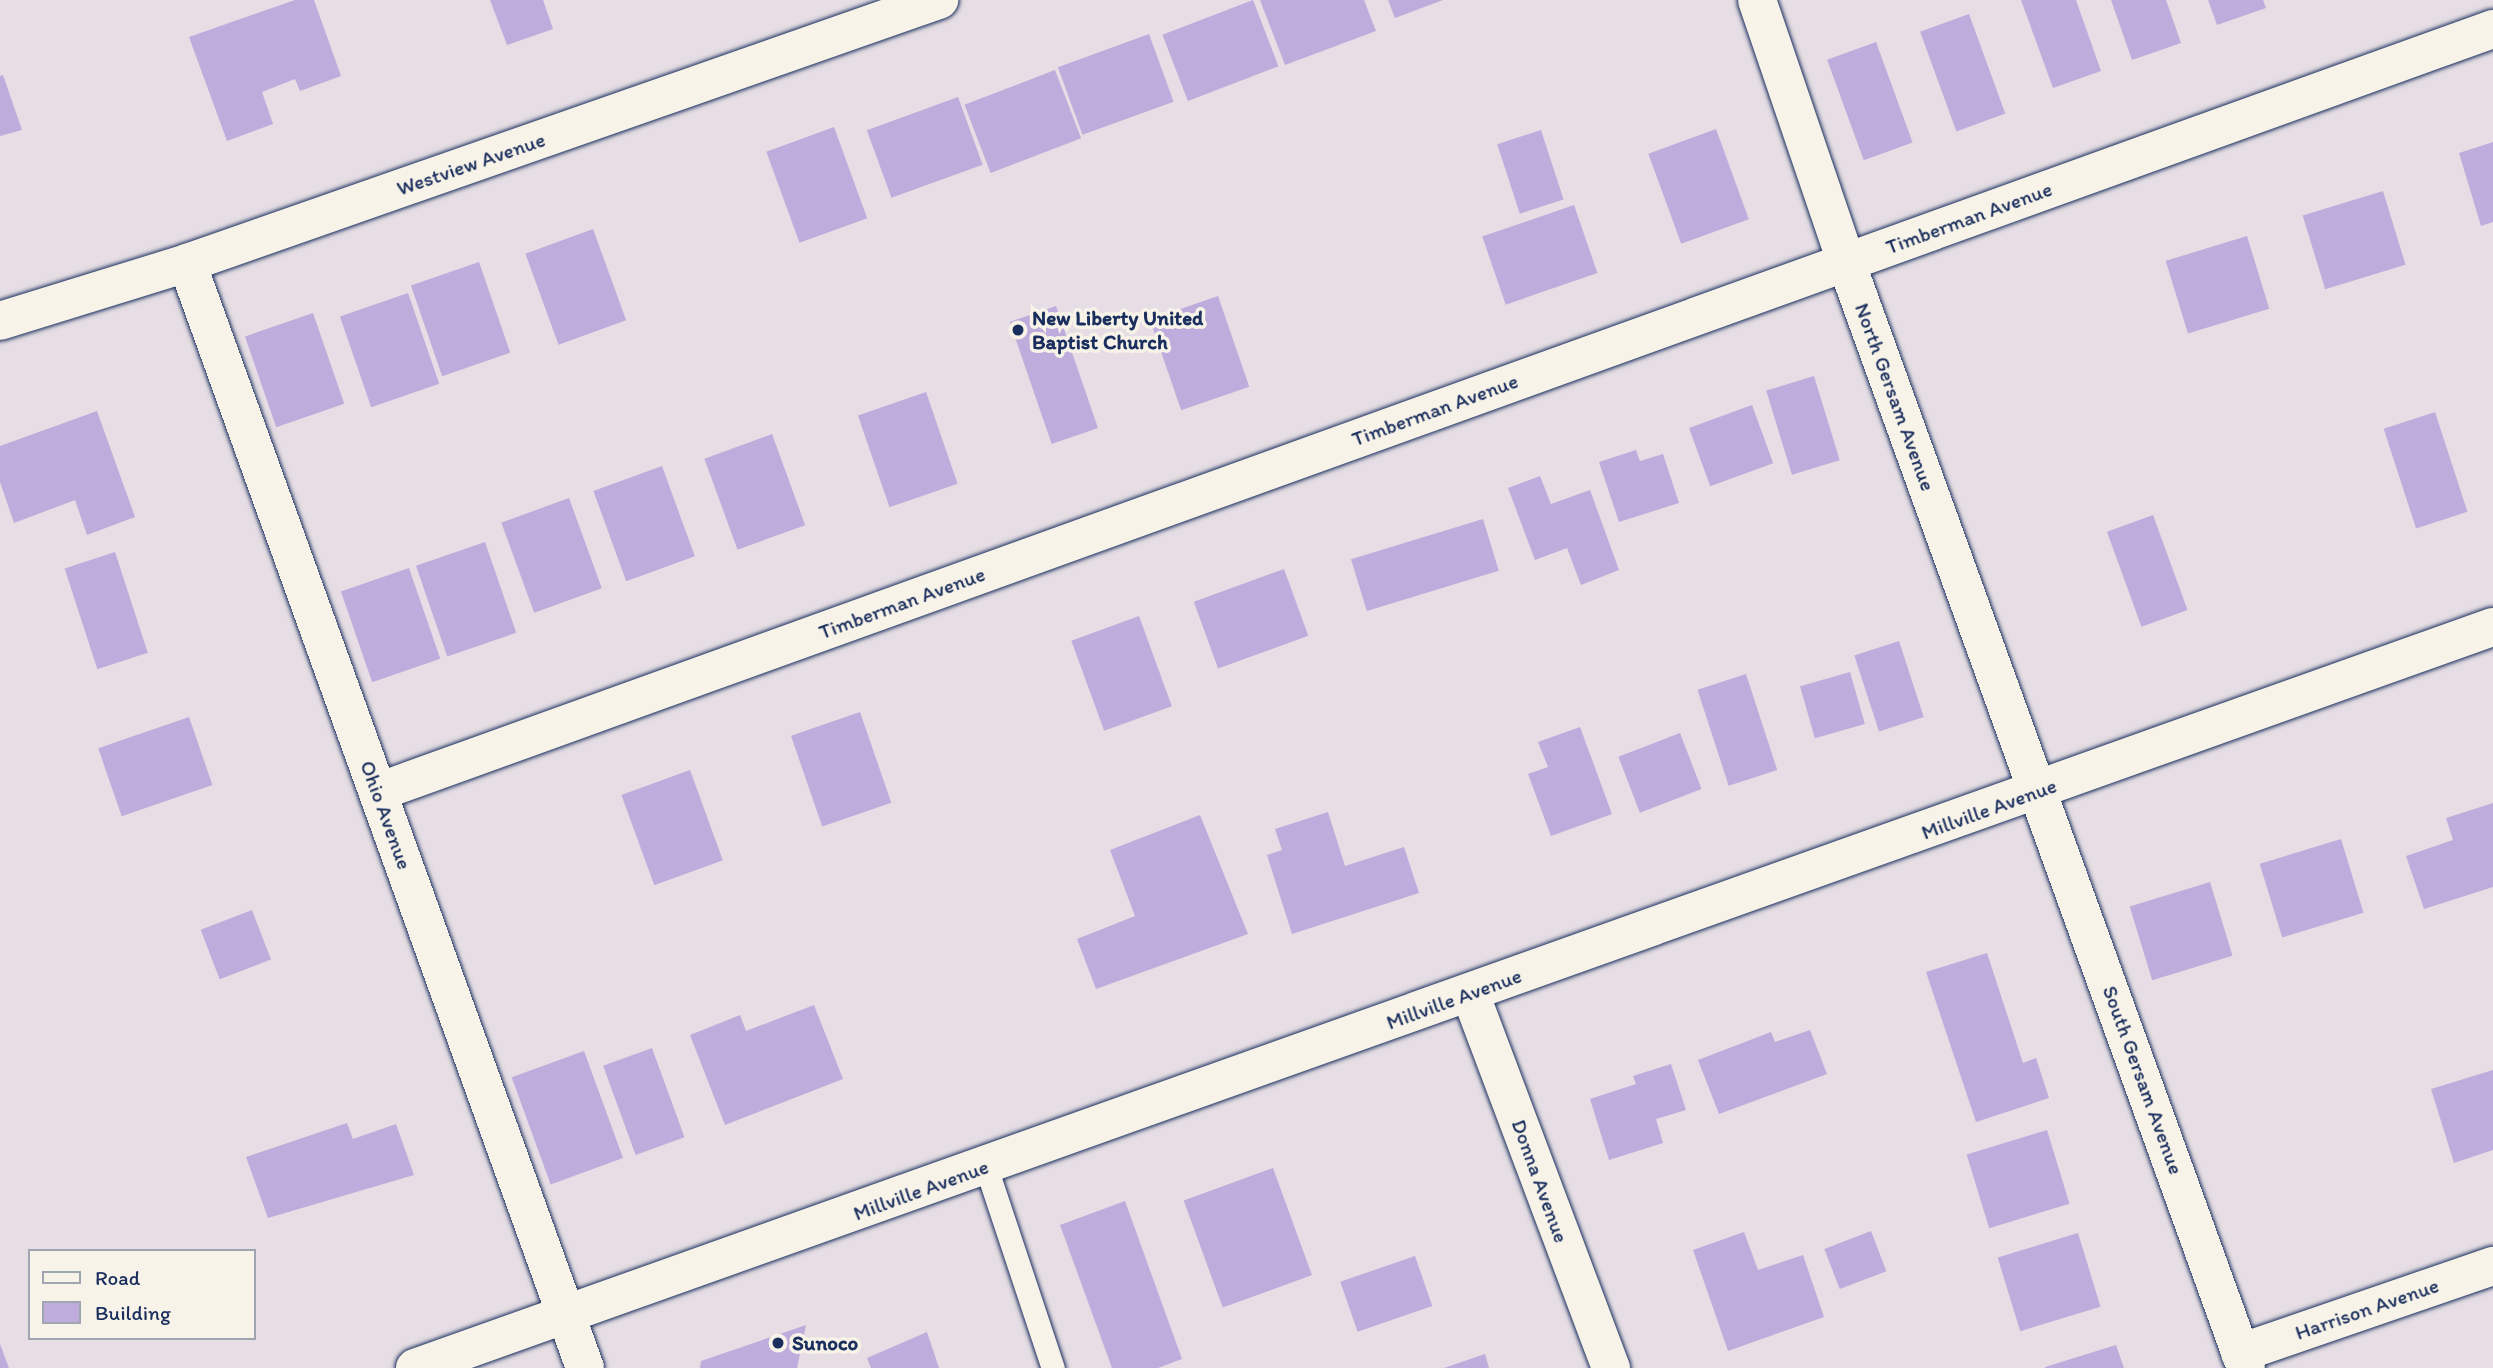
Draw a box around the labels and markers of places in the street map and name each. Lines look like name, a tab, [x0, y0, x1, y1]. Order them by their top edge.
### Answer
place label: New Liberty United Baptist Church	[1032, 305, 1203, 355]
marker: New Liberty United Baptist Church	[1010, 322, 1026, 338]
place label: Sunoco	[792, 1330, 858, 1356]
marker: Sunoco	[770, 1335, 786, 1351]

